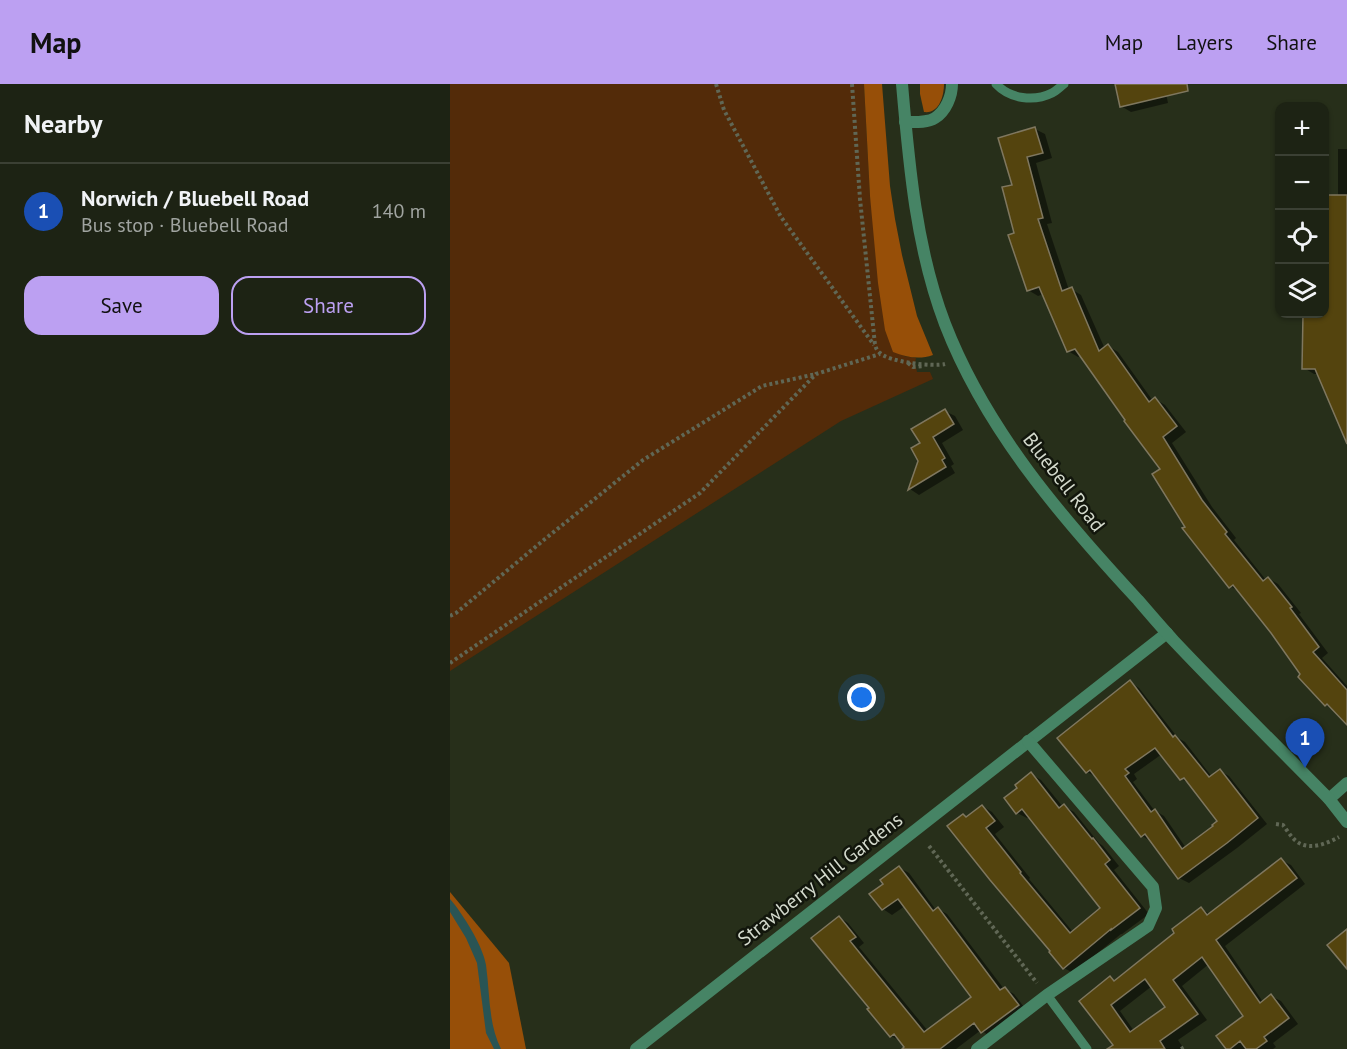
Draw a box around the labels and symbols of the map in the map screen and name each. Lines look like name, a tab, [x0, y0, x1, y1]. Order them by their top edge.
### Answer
street label: Bluebell Road	[1017, 427, 1111, 537]
your location	[847, 683, 876, 712]
pin: 1	[1286, 718, 1324, 768]
street label: Strawberry Hill Gardens	[732, 806, 908, 952]

